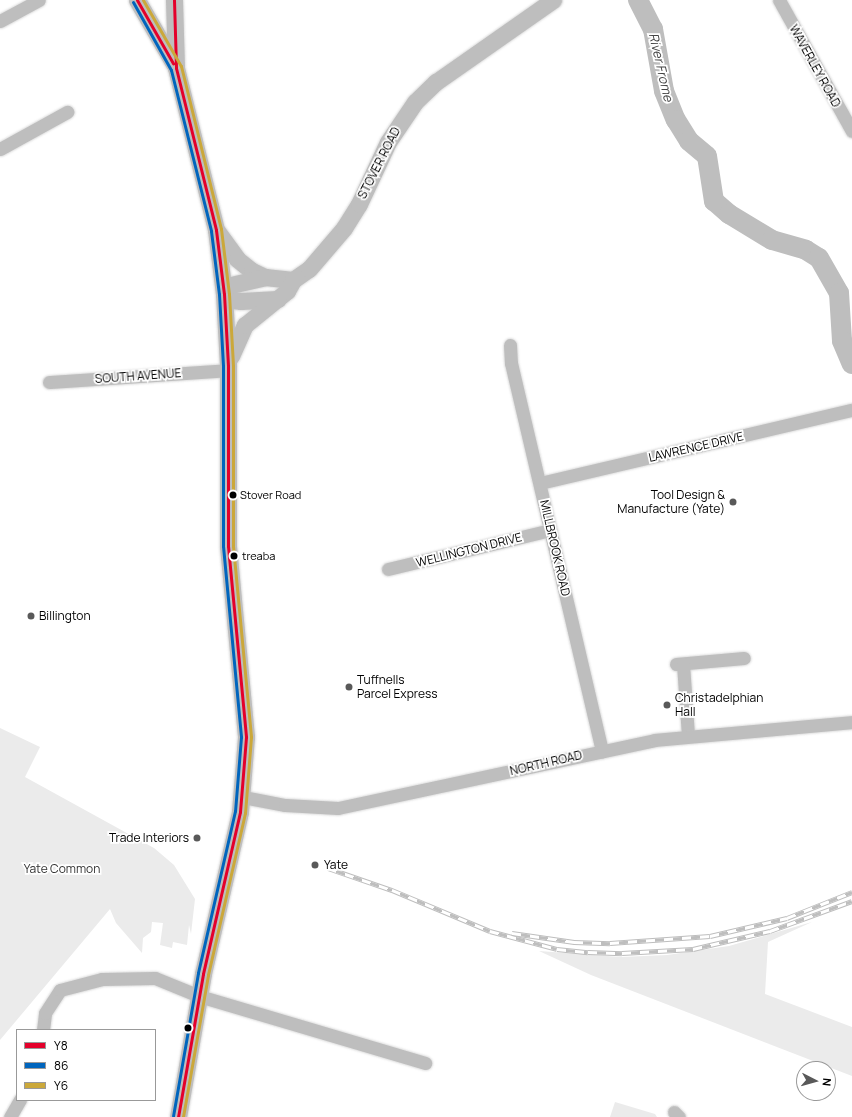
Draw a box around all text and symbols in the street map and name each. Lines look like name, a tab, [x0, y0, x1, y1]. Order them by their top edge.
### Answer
street label: WAVERLEY ROAD	[786, 22, 844, 110]
water label: River Frome	[646, 31, 676, 103]
street label: STOVER ROAD	[355, 125, 403, 201]
street label: SOUTH AVENUE	[94, 366, 182, 386]
street label: LAWRENCE DRIVE	[647, 429, 745, 465]
place label: Stover Road	[240, 488, 301, 502]
place label: Tool Design & Manufacture (Yate)	[617, 488, 725, 516]
marker: Stover Road	[228, 490, 238, 500]
marker: Tool Design & Manufacture (Yate)	[728, 497, 738, 507]
street label: MILLBROOK ROAD	[537, 498, 573, 598]
street label: WELLINGTON DRIVE	[415, 530, 523, 570]
place label: treaba	[242, 549, 275, 563]
marker: treaba	[229, 551, 239, 561]
place label: Billington	[39, 609, 91, 623]
marker: Billington	[26, 611, 36, 621]
place label: Tuffnells Parcel Express	[357, 673, 438, 701]
marker: Tuffnells Parcel Express	[344, 682, 354, 692]
place label: Christadelphian Hall	[675, 691, 763, 719]
marker: Christadelphian Hall	[662, 700, 672, 710]
street label: NORTH ROAD	[508, 748, 584, 778]
place label: Trade Interiors	[109, 831, 189, 845]
marker: Trade Interiors	[192, 833, 202, 843]
place label: Yate	[324, 858, 348, 872]
marker: Yate	[309, 859, 321, 871]
park label: Yate Common	[24, 862, 100, 876]
unlabelled marker	[183, 1023, 193, 1033]
legend	[16, 1029, 156, 1101]
text: Y8	[54, 1037, 68, 1054]
text: 86	[54, 1057, 68, 1074]
north arrow	[796, 1061, 836, 1101]
text: Y6	[54, 1077, 68, 1094]
text: N	[820, 1077, 835, 1087]

